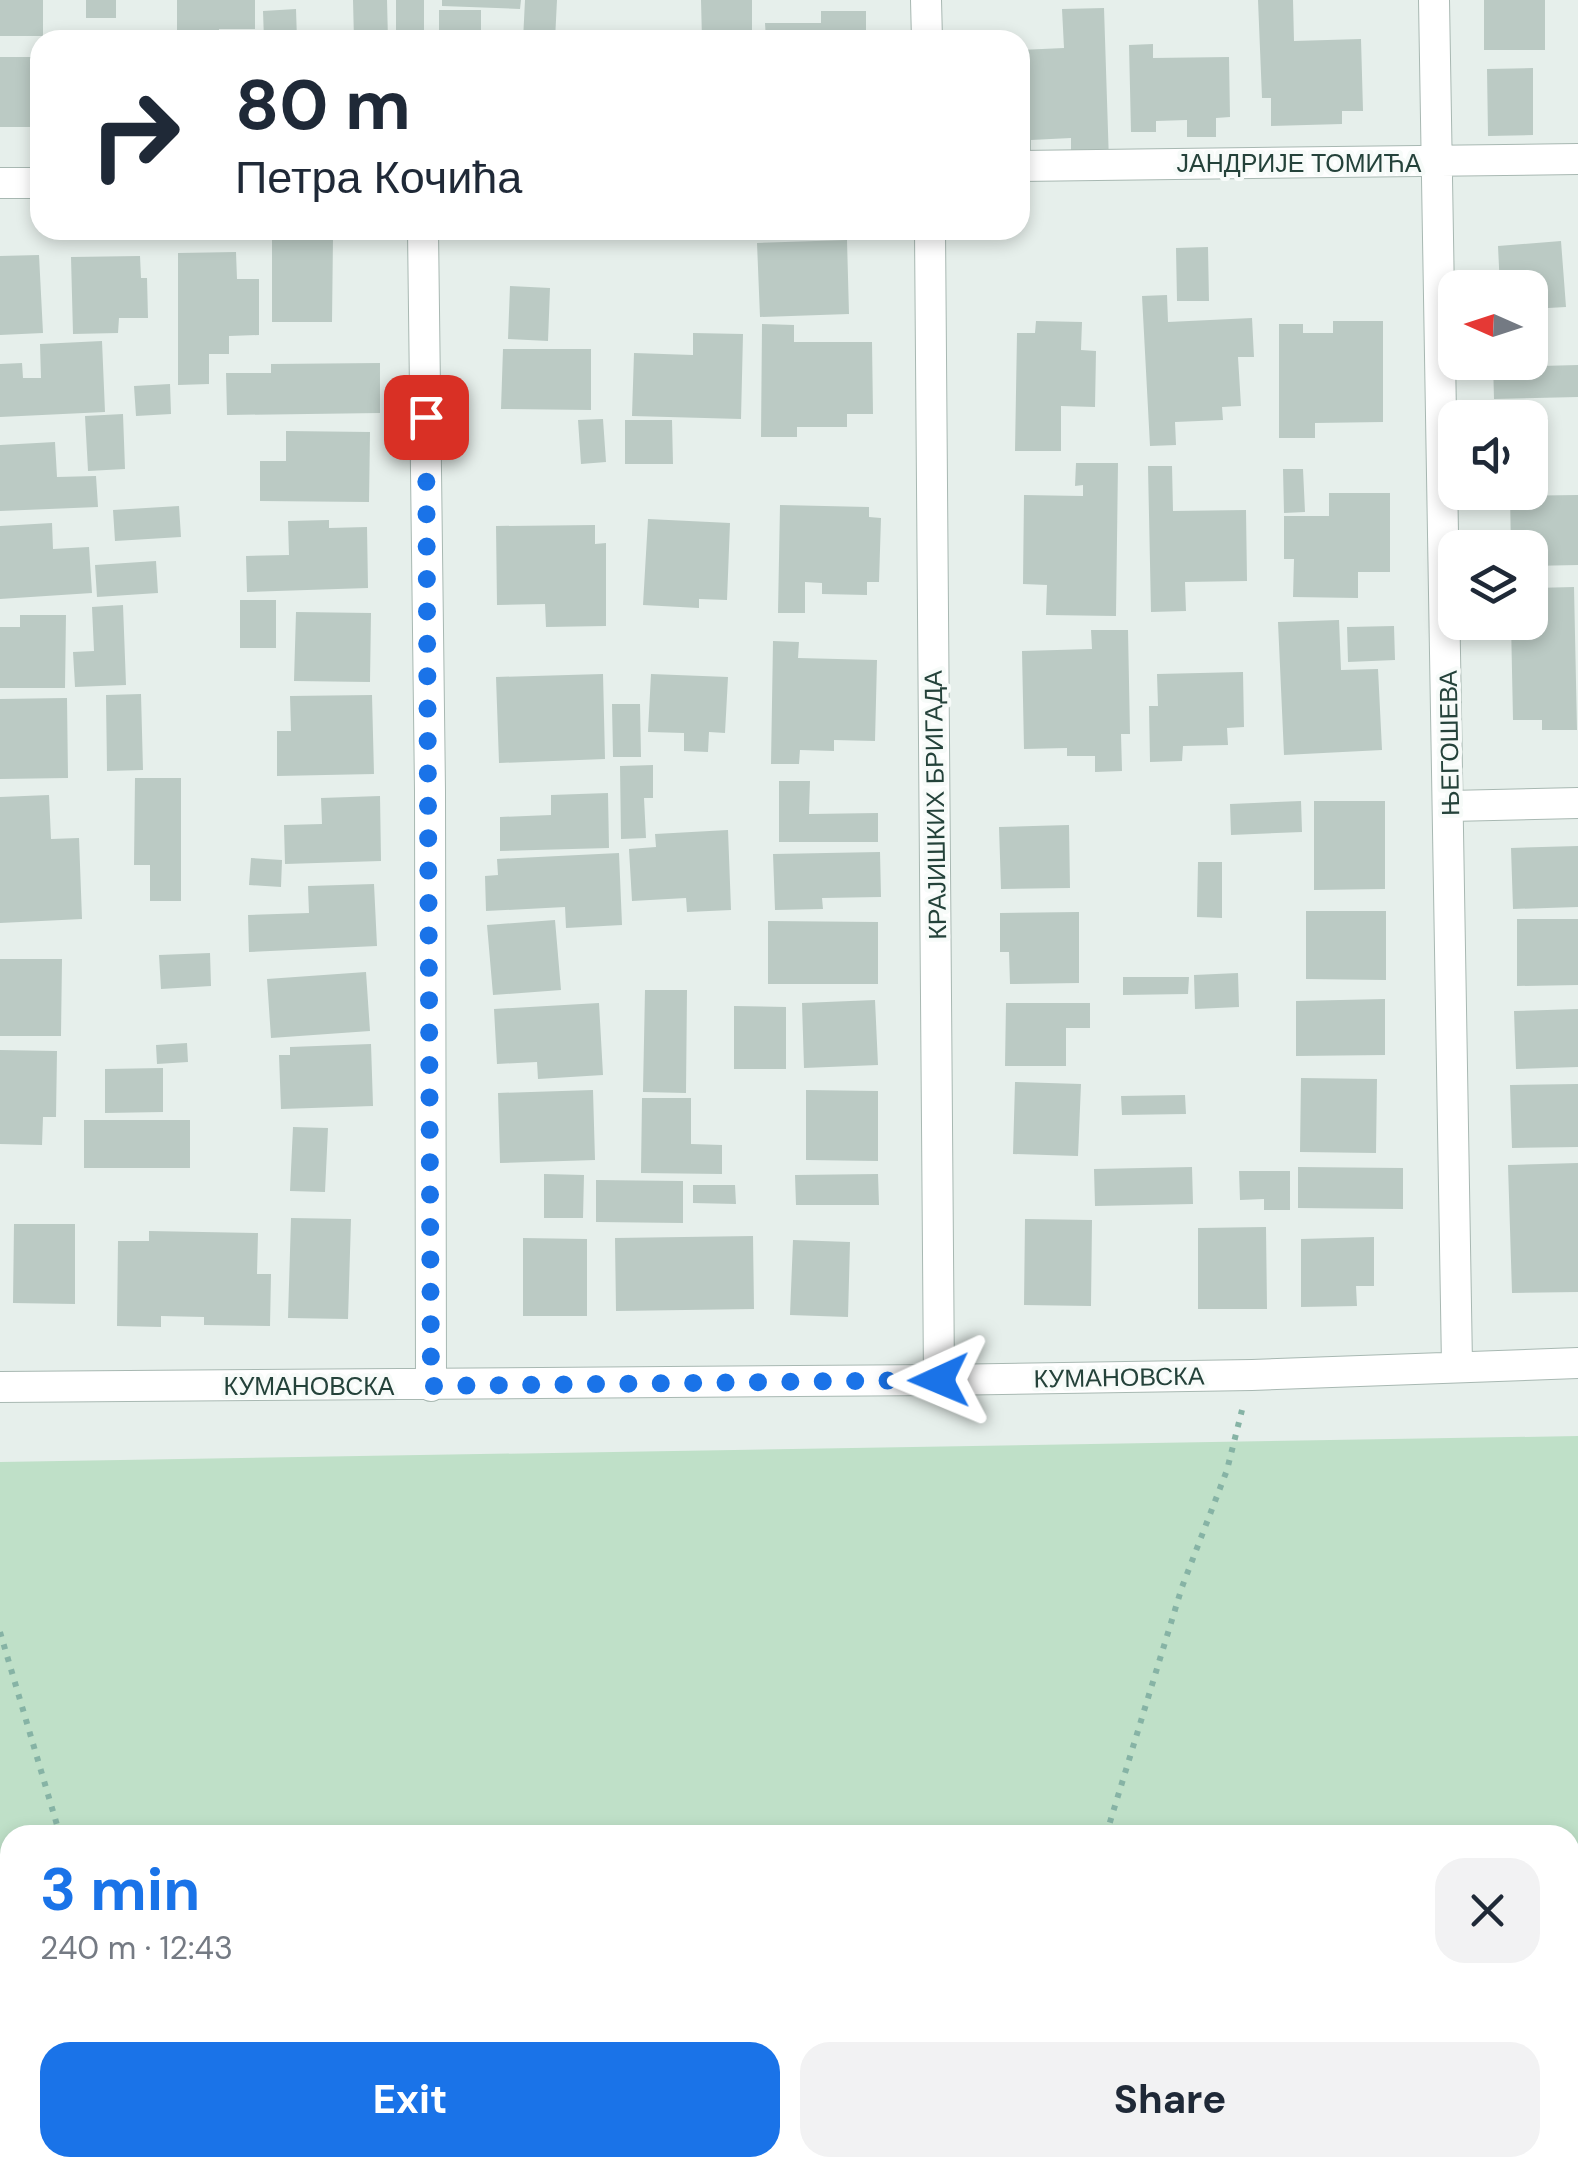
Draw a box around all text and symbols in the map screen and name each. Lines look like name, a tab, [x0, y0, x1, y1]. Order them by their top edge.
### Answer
text: 80 m	[235, 60, 411, 151]
icon: right	[70, 70, 200, 200]
street label: ЈАНДРИЈЕ ТОМИЋА	[1176, 147, 1422, 180]
text: Петра Кочића	[235, 148, 522, 207]
north arrow	[1438, 270, 1548, 380]
map controls	[1438, 270, 1548, 640]
pin	[384, 375, 469, 460]
icon: arrive	[399, 390, 454, 445]
button: sound	[1438, 400, 1548, 510]
button: layers	[1438, 530, 1548, 640]
street label: КРАЈИШКИХ БРИГАДА	[917, 670, 954, 940]
street label: ЊЕГОШЕВА	[1432, 670, 1467, 816]
position arrow	[887, 1328, 991, 1432]
street label: КУМАНОВСКА	[1033, 1360, 1205, 1395]
street label: КУМАНОВСКА	[224, 1370, 395, 1403]
text: 3 min	[40, 1850, 200, 1929]
button: close	[1435, 1858, 1540, 1963]
text: 240 m · 12:43	[40, 1927, 233, 1969]
button: Exit	[40, 2042, 780, 2157]
button: Share	[800, 2042, 1540, 2157]

